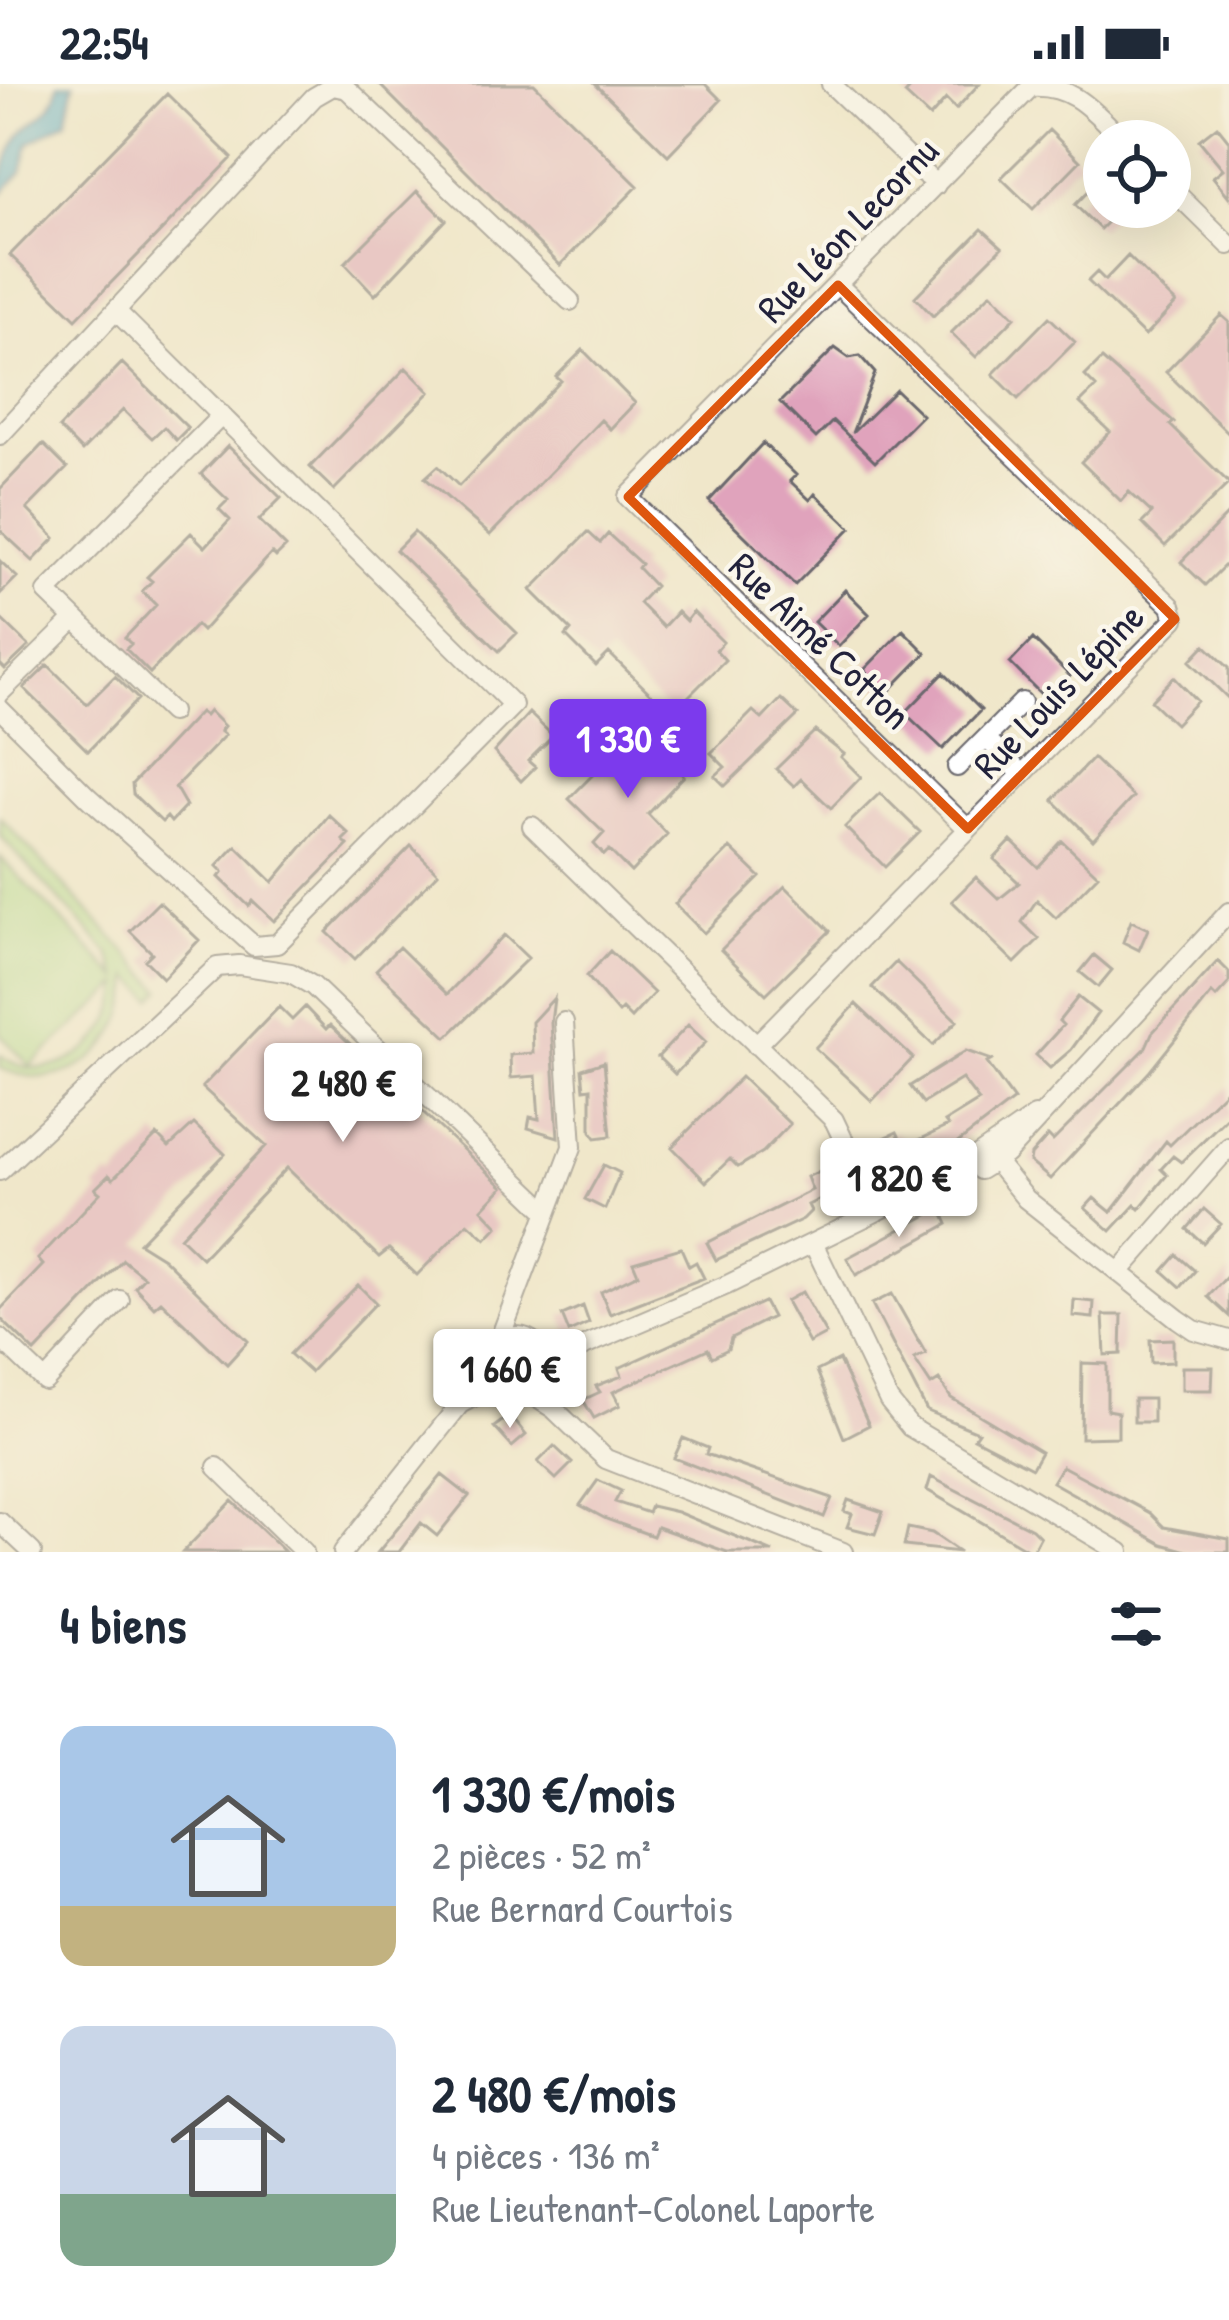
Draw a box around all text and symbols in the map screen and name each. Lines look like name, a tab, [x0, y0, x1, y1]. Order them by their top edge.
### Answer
text: 22:54	[60, 12, 148, 73]
map controls	[1083, 120, 1191, 228]
button: locate	[1083, 120, 1191, 228]
street label: Rue Léon Lecornu	[745, 125, 949, 333]
street label: Rue Aimé Cotton	[718, 540, 924, 740]
street label: Rue Louis Lépine	[961, 591, 1155, 789]
pin: 1 330 €	[517, 699, 739, 801]
text: 1 330 €	[576, 711, 680, 764]
pin: 2 480 €	[232, 1043, 454, 1145]
text: 2 480 €	[291, 1055, 395, 1108]
pin: 1 820 €	[788, 1138, 1010, 1240]
text: 1 820 €	[847, 1150, 951, 1203]
pin: 1 660 €	[399, 1329, 621, 1431]
text: 1 660 €	[460, 1341, 560, 1394]
text: 4 biens	[60, 1590, 186, 1659]
icon: filters	[1103, 1591, 1169, 1657]
text: 1 330 €/mois	[432, 1759, 675, 1828]
icon: home	[156, 1774, 300, 1918]
text: 2 pièces · 52 m²	[432, 1828, 651, 1881]
text: Rue Bernard Courtois	[432, 1881, 733, 1934]
text: 2 480 €/mois	[432, 2059, 676, 2128]
icon: home	[156, 2074, 300, 2218]
text: 4 pièces · 136 m²	[432, 2128, 660, 2181]
text: Rue Lieutenant-Colonel Laporte	[432, 2181, 875, 2234]

